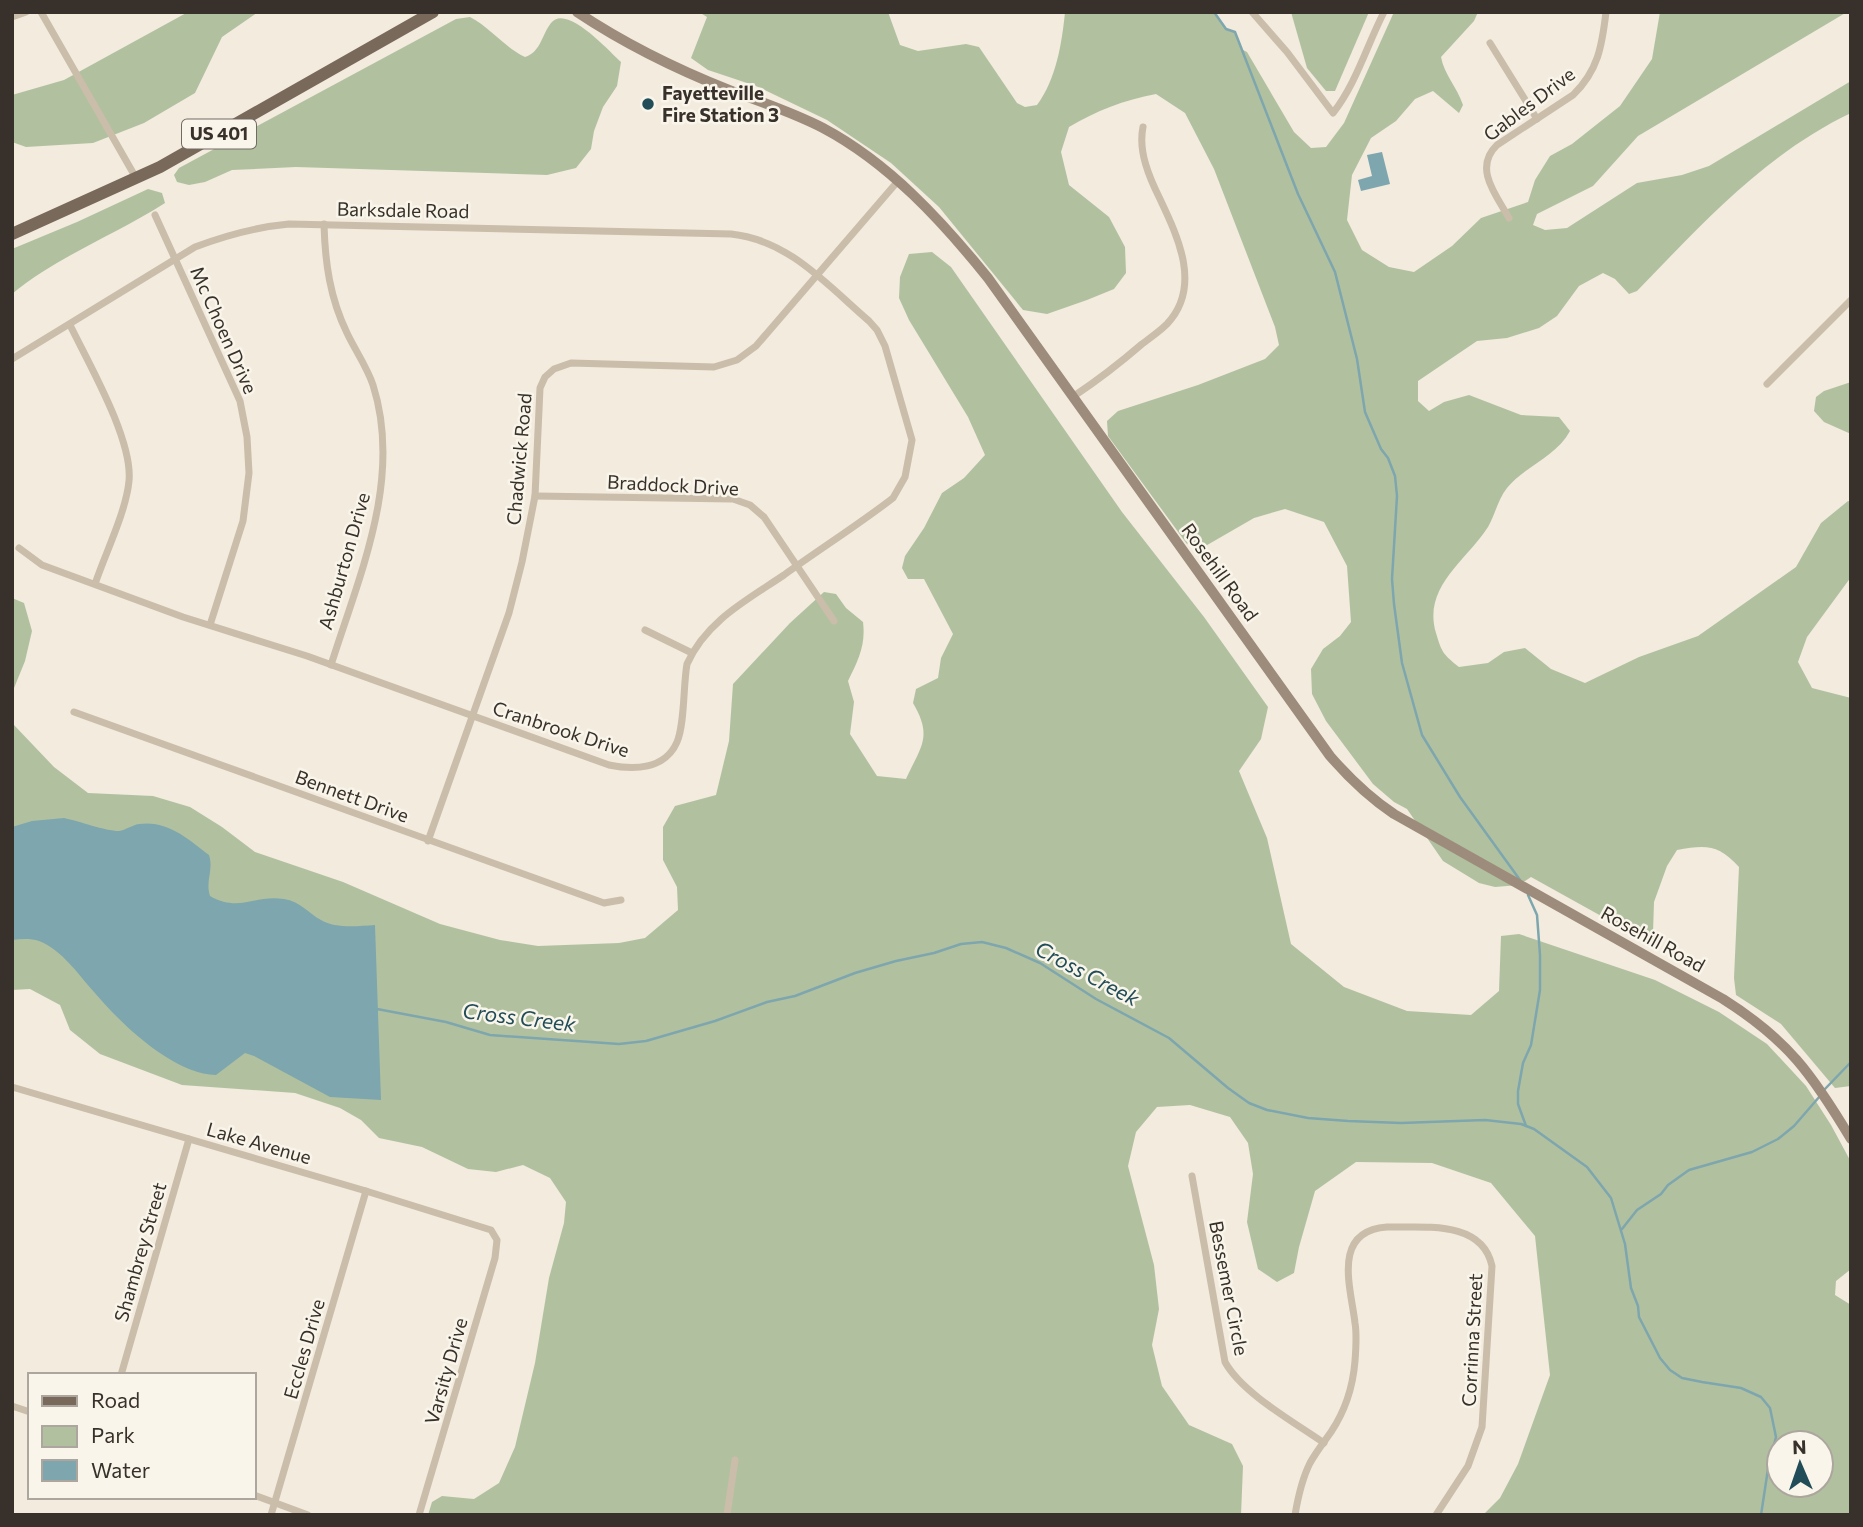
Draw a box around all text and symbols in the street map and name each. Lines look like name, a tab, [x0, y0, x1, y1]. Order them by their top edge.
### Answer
street label: Gables Drive	[1479, 62, 1579, 145]
place label: Fayetteville Fire Station 3	[662, 81, 779, 126]
marker: Fayetteville Fire Station 3	[640, 96, 656, 112]
road number: US 401	[182, 119, 256, 148]
street label: Barksdale Road	[337, 197, 469, 222]
street label: Mc Choen Drive	[186, 263, 263, 397]
street label: Chadwick Road	[501, 392, 536, 526]
street label: Braddock Drive	[606, 470, 740, 499]
street label: Ashburton Drive	[313, 490, 374, 632]
street label: Rosehill Road	[1177, 518, 1264, 625]
street label: Cranbrook Drive	[490, 696, 632, 761]
street label: Bennett Drive	[292, 764, 412, 827]
street label: Rosehill Road	[1597, 901, 1709, 977]
water label: Cross Creek	[1032, 935, 1144, 1011]
water label: Cross Creek	[461, 997, 578, 1036]
street label: Lake Avenue	[204, 1117, 314, 1168]
street label: Shambrey Street	[109, 1179, 170, 1324]
street label: Bessemer Circle	[1205, 1219, 1254, 1357]
street label: Corrinna Street	[1457, 1273, 1486, 1407]
street label: Eccles Drive	[278, 1296, 329, 1402]
street label: Varsity Drive	[419, 1315, 472, 1427]
legend	[28, 1373, 256, 1499]
text: Road	[91, 1387, 140, 1412]
text: Park	[91, 1422, 135, 1447]
north arrow	[1765, 1429, 1835, 1499]
text: N	[1792, 1435, 1807, 1458]
text: Water	[91, 1457, 150, 1482]

